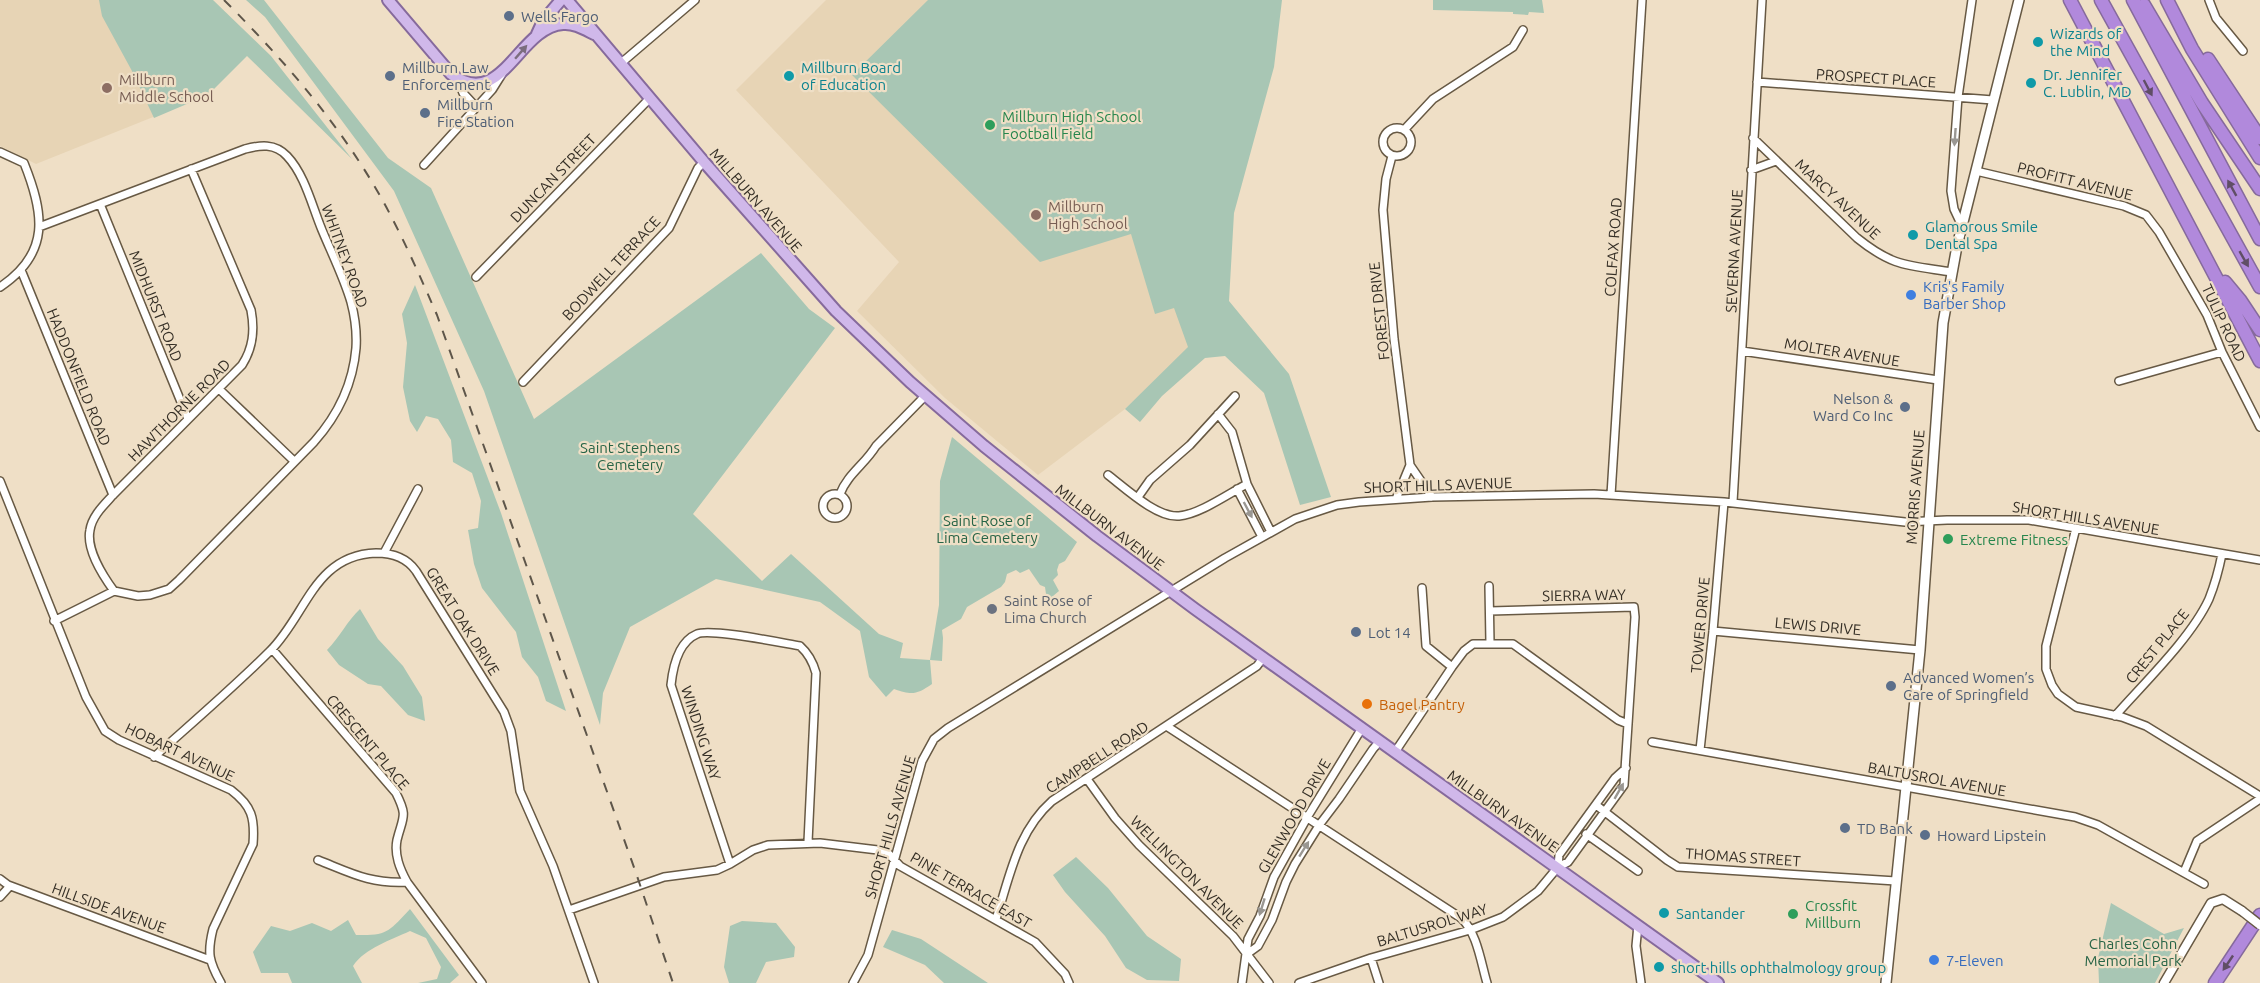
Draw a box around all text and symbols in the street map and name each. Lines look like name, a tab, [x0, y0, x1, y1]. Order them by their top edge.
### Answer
place label: Wells Fargo	[521, 8, 599, 25]
marker: Wells Fargo	[502, 9, 516, 23]
place label: Wizards of the Mind	[2050, 25, 2122, 59]
marker: Wizards of the Mind	[2031, 35, 2045, 49]
one-way arrow	[514, 44, 528, 59]
place label: Millburn Law Enforcement	[402, 59, 490, 93]
place label: Millburn Board of Education	[801, 59, 901, 93]
street label: PROSPECT PLACE	[1815, 65, 1937, 91]
place label: Dr. Jennifer C. Lublin, MD	[2043, 66, 2132, 100]
marker: Millburn Law Enforcement	[383, 69, 397, 83]
marker: Millburn Board of Education	[782, 69, 796, 83]
place label: Millburn Middle School	[119, 71, 214, 105]
marker: Dr. Jennifer C. Lublin, MD	[2024, 76, 2038, 90]
one-way arrow	[2143, 80, 2153, 97]
marker: Millburn Middle School	[100, 81, 114, 95]
place label: Millburn Fire Station	[437, 96, 514, 130]
marker: Millburn Fire Station	[418, 106, 432, 120]
place label: Millburn High School Football Field	[1002, 108, 1141, 142]
marker: Millburn High School Football Field	[983, 118, 997, 132]
one-way arrow	[1950, 128, 1960, 147]
street label: DUNCAN STREET	[507, 130, 600, 226]
street label: MILLBURN AVENUE	[706, 145, 806, 255]
street label: MARCY AVENUE	[1792, 155, 1884, 243]
street label: PROFITT AVENUE	[2015, 158, 2135, 204]
one-way arrow	[2227, 179, 2237, 196]
street label: SEVERNA AVENUE	[1722, 189, 1746, 313]
street label: COLFAX ROAD	[1601, 197, 1625, 297]
place label: Millburn High School	[1048, 198, 1128, 232]
street label: WHITNEY ROAD	[318, 202, 372, 310]
marker: Millburn High School	[1029, 208, 1043, 222]
street label: BODWELL TERRACE	[559, 213, 663, 323]
place label: Glamorous Smile Dental Spa	[1925, 218, 2038, 252]
marker: Glamorous Smile Dental Spa	[1906, 228, 1920, 242]
street label: MIDHURST ROAD	[126, 248, 186, 364]
one-way arrow	[2238, 251, 2249, 267]
street label: FOREST DRIVE	[1365, 261, 1393, 361]
place label: Kris's Family Barber Shop	[1923, 278, 2006, 312]
street label: TULIP ROAD	[2199, 282, 2249, 364]
marker: Kris's Family Barber Shop	[1904, 288, 1918, 302]
street label: HADDONFIELD ROAD	[44, 306, 114, 448]
street label: MOLTER AVENUE	[1783, 334, 1901, 370]
street label: HAWTHORNE ROAD	[124, 355, 234, 465]
place label: Nelson & Ward Co Inc	[1813, 390, 1893, 424]
marker: Nelson & Ward Co Inc	[1898, 400, 1912, 414]
street label: MORRIS AVENUE	[1903, 429, 1927, 545]
park label: Saint Stephens Cemetery	[580, 439, 680, 473]
street label: SHORT HILLS AVENUE	[1364, 474, 1512, 496]
street label: MILLBURN AVENUE	[1052, 481, 1168, 573]
street label: SHORT HILLS AVENUE	[2011, 498, 2161, 538]
one-way arrow	[1243, 502, 1253, 519]
park label: Saint Rose of Lima Cemetery	[936, 512, 1038, 546]
place label: Extreme Fitness	[1960, 531, 2068, 548]
marker: Extreme Fitness	[1941, 532, 1955, 546]
street label: GREAT OAK DRIVE	[423, 564, 503, 678]
street label: TOWER DRIVE	[1687, 576, 1713, 674]
street label: SIERRA WAY	[1542, 586, 1626, 604]
place label: Saint Rose of Lima Church	[1004, 592, 1092, 626]
marker: Saint Rose of Lima Church	[985, 602, 999, 616]
street label: CREST PLACE	[2122, 605, 2192, 687]
street label: LEWIS DRIVE	[1774, 614, 1862, 638]
place label: Lot 14	[1368, 624, 1411, 641]
marker: Lot 14	[1349, 625, 1363, 639]
place label: Advanced Women’s Care of Springfield	[1903, 669, 2034, 703]
marker: Advanced Women’s Care of Springfield	[1884, 679, 1898, 693]
street label: WINDING WAY	[678, 684, 724, 783]
street label: CRESCENT PLACE	[323, 691, 413, 793]
place label: Bagel Pantry	[1379, 696, 1465, 713]
marker: Bagel Pantry	[1360, 697, 1374, 711]
street label: CAMPBELL ROAD	[1042, 717, 1152, 797]
street label: HOBART AVENUE	[123, 719, 237, 785]
street label: SHORT HILLS AVENUE	[861, 753, 919, 901]
street label: GLENWOOD DRIVE	[1254, 756, 1334, 876]
street label: BALTUSROL AVENUE	[1866, 758, 2008, 800]
street label: MILLBURN AVENUE	[1444, 766, 1562, 856]
one-way arrow	[1614, 783, 1625, 799]
street label: WELLINGTON AVENUE	[1127, 812, 1247, 932]
place label: TD Bank	[1857, 820, 1913, 837]
marker: TD Bank	[1838, 821, 1852, 835]
place label: Howard Lipstein	[1937, 827, 2046, 844]
marker: Howard Lipstein	[1918, 828, 1932, 842]
one-way arrow	[1299, 841, 1310, 857]
street label: THOMAS STREET	[1685, 844, 1802, 870]
street label: PINE TERRACE EAST	[908, 848, 1035, 932]
street label: HILLSIDE AVENUE	[50, 879, 168, 937]
place label: Crossfit Millburn	[1805, 897, 1861, 931]
one-way arrow	[1257, 898, 1266, 916]
street label: BALTUSROL WAY	[1375, 900, 1490, 950]
place label: Santander	[1676, 905, 1745, 922]
marker: Santander	[1657, 906, 1671, 920]
marker: Crossfit Millburn	[1786, 907, 1800, 921]
park label: Charles Cohn Memorial Park	[2084, 935, 2182, 969]
place label: 7-Eleven	[1946, 952, 2004, 969]
marker: 7-Eleven	[1927, 953, 1941, 967]
one-way arrow	[2222, 954, 2234, 970]
place label: short hills ophthalmology group	[1671, 959, 1886, 976]
marker: short hills ophthalmology group	[1652, 960, 1666, 974]

